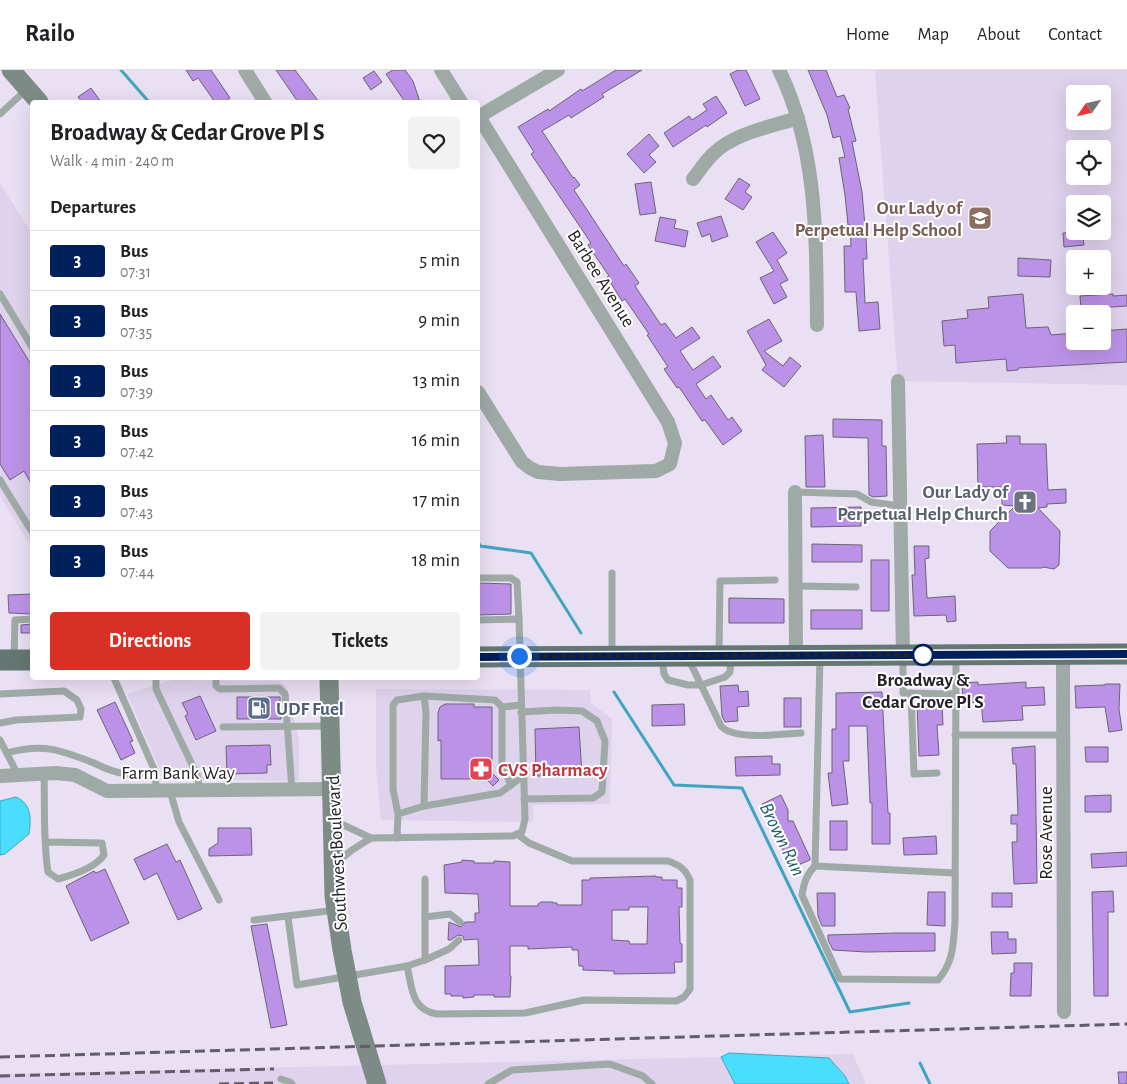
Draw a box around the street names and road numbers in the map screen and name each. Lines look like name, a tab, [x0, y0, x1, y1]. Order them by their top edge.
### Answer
street label: Barbee Avenue	[563, 227, 638, 331]
street label: Farm Bank Way	[121, 764, 235, 783]
street label: Southwest Boulevard	[324, 775, 351, 931]
street label: Rose Avenue	[1037, 786, 1056, 880]

